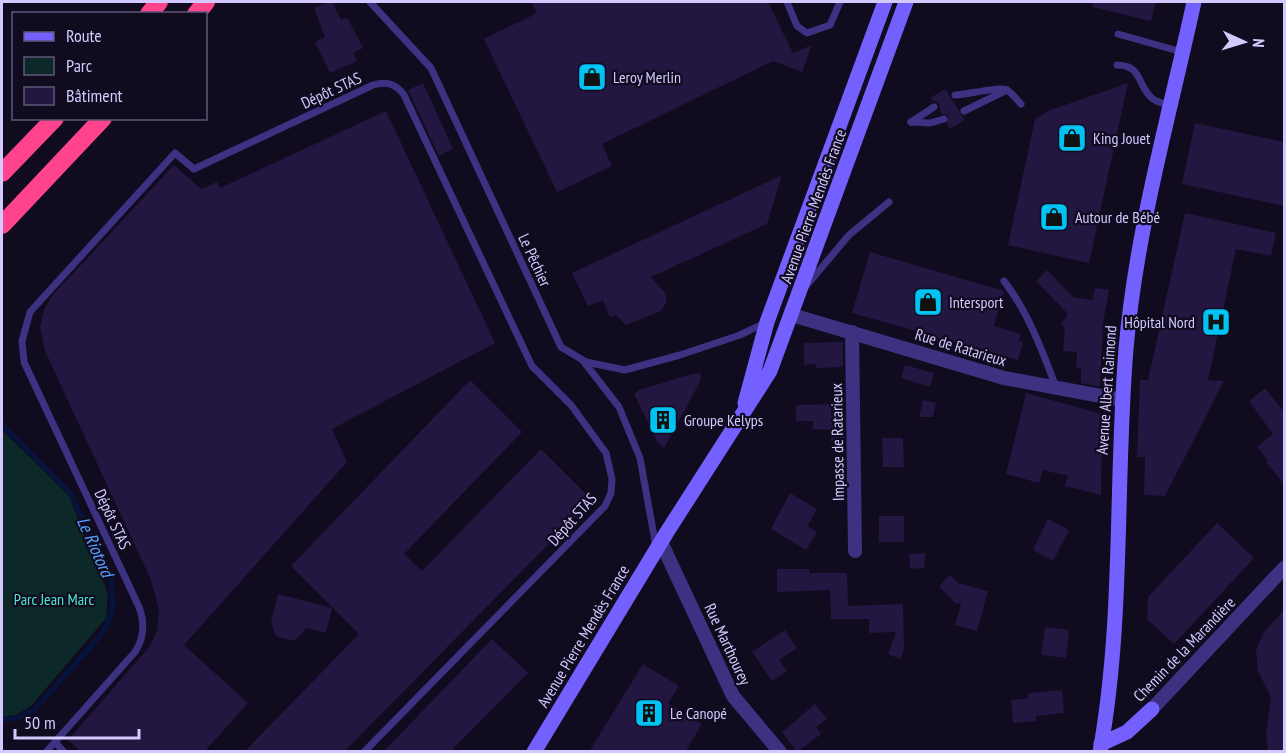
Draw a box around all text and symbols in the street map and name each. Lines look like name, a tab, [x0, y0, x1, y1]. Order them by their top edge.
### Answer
legend	[12, 12, 207, 120]
north arrow	[1214, 12, 1274, 72]
text: Route	[66, 24, 102, 47]
text: N	[1249, 38, 1269, 48]
text: Parc	[66, 54, 93, 77]
shop icon: Leroy Merlin	[576, 61, 608, 93]
street label: Dépôt STAS	[298, 67, 364, 113]
place label: Leroy Merlin	[613, 67, 681, 87]
text: Bâtiment	[66, 84, 123, 107]
shop icon: King Jouet	[1056, 122, 1088, 154]
street label: Avenue Pierre Mendès France	[776, 126, 850, 286]
place label: King Jouet	[1093, 128, 1151, 148]
shop icon: Autour de Bébé	[1038, 201, 1070, 233]
place label: Autour de Bébé	[1075, 207, 1160, 227]
street label: Le Pêchier	[514, 230, 556, 290]
shop icon: Intersport	[912, 286, 944, 318]
place label: Intersport	[949, 292, 1004, 312]
hospital icon: Hôpital Nord	[1200, 306, 1232, 338]
place label: Hôpital Nord	[1124, 312, 1195, 332]
street label: Rue de Ratarieux	[913, 324, 1009, 370]
street label: Avenue Albert Raimond	[1092, 325, 1121, 455]
street label: Impasse de Ratarieux	[826, 382, 848, 501]
building icon: Groupe Kelyps	[647, 404, 679, 436]
place label: Groupe Kelyps	[684, 410, 763, 430]
street label: Dépôt STAS	[90, 486, 136, 552]
street label: Dépôt STAS	[543, 488, 601, 550]
water label: Le Riotord	[72, 513, 120, 583]
street label: Avenue Pierre Mendès France	[533, 561, 633, 711]
park label: Parc Jean Marc	[14, 589, 94, 609]
street label: Chemin de la Marandière	[1129, 592, 1239, 706]
street label: Rue Marthourey	[700, 600, 756, 688]
building icon: Le Canopé	[633, 697, 665, 729]
scale bar	[15, 702, 140, 740]
place label: Le Canopé	[670, 703, 727, 723]
text: 50 m	[24, 711, 56, 734]

